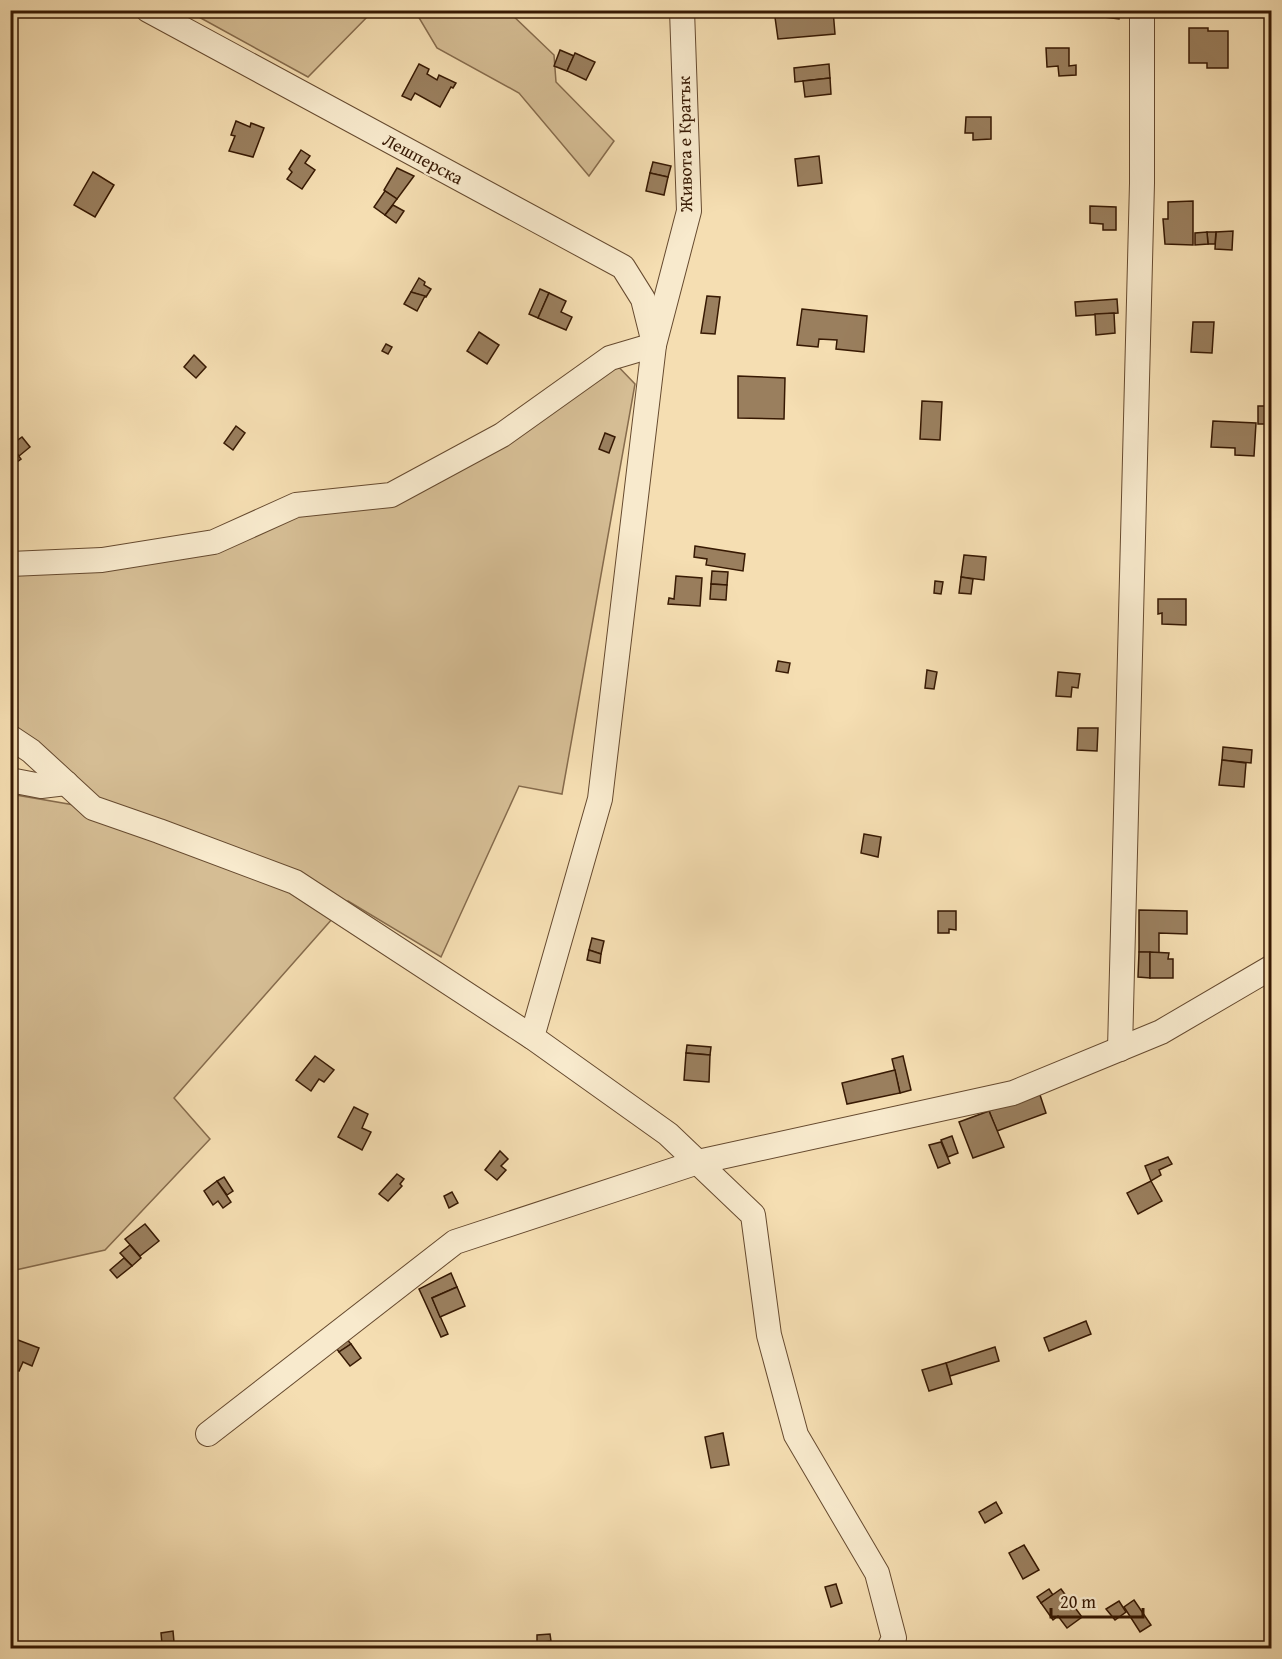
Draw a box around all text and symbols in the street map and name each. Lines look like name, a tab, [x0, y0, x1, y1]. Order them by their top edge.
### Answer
street label: Живота е Кратък	[670, 75, 699, 213]
street label: Лешперска	[378, 126, 469, 191]
scale bar	[1051, 1581, 1142, 1619]
text: 20 m	[1060, 1588, 1096, 1615]

